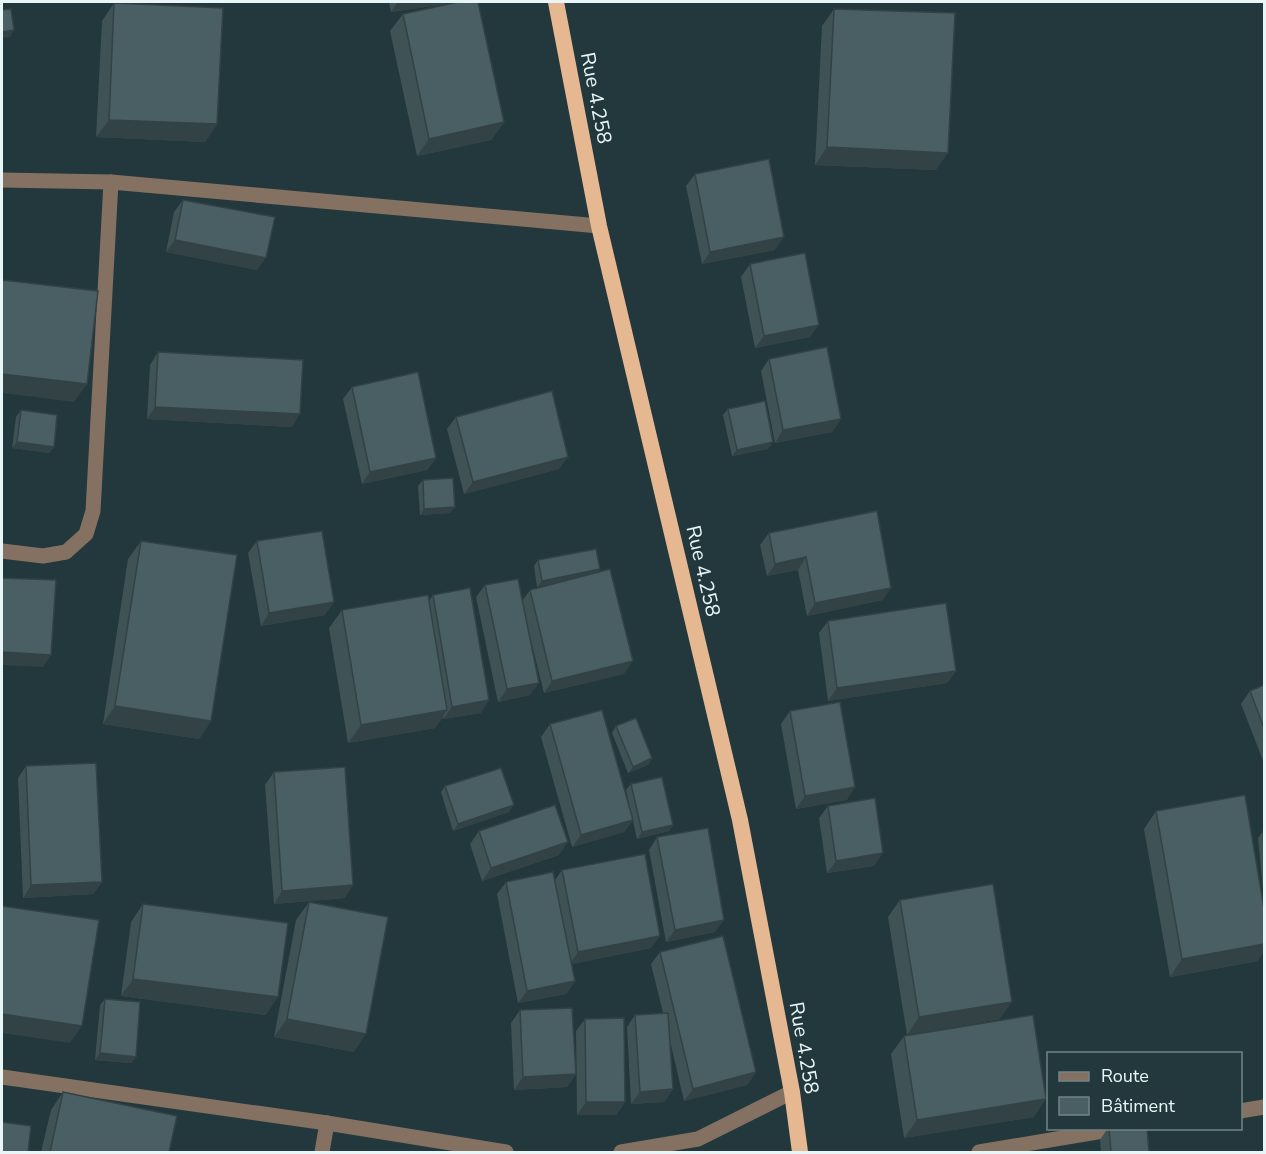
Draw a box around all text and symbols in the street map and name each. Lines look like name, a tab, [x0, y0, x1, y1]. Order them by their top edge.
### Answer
street label: Rue 4.258	[574, 50, 618, 146]
street label: Rue 4.258	[679, 523, 727, 619]
street label: Rue 4.258	[783, 1000, 825, 1096]
legend	[1047, 1052, 1242, 1130]
text: Route	[1101, 1064, 1149, 1088]
text: Bâtiment	[1101, 1094, 1175, 1118]

